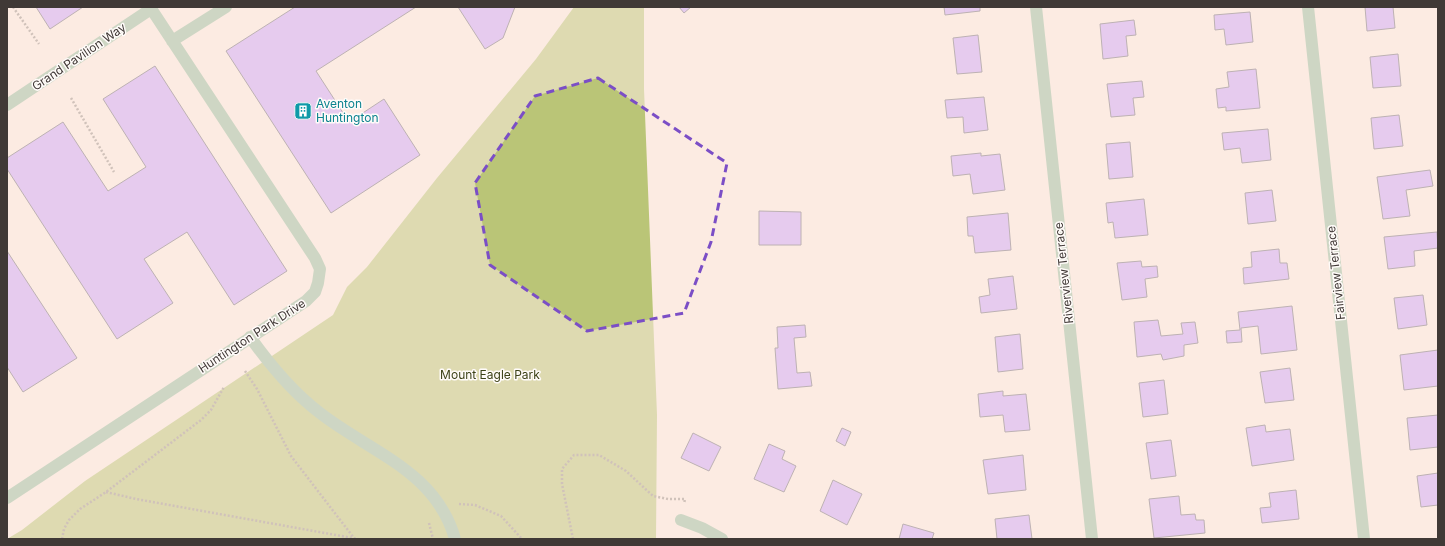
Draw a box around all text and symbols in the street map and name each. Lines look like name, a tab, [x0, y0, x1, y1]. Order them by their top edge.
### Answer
street label: Grand Pavilion Way	[29, 20, 129, 94]
place label: Aventon Huntington	[316, 96, 378, 125]
building icon: Aventon Huntington	[293, 101, 313, 121]
street label: Riverview Terrace	[1051, 222, 1076, 325]
street label: Fairview Terrace	[1323, 225, 1348, 321]
street label: Huntington Park Drive	[195, 295, 308, 376]
park label: Mount Eagle Park	[440, 367, 540, 382]

